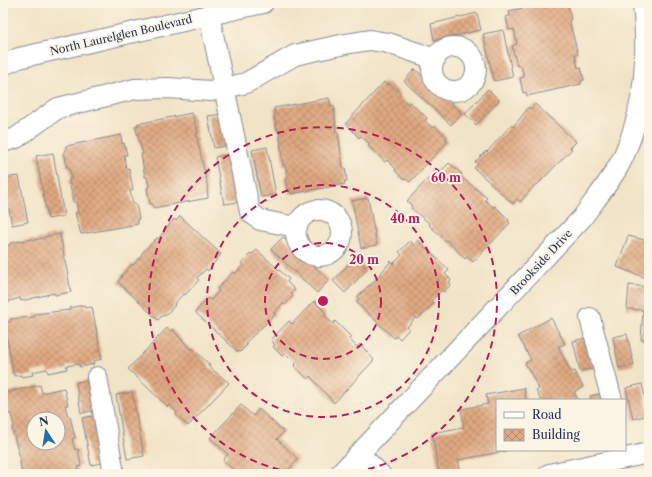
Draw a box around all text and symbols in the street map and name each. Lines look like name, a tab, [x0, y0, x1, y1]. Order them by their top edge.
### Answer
street label: North Laurelglen Boulevard	[48, 12, 194, 58]
text: 60 m	[431, 170, 461, 185]
text: 40 m	[390, 211, 420, 226]
street label: Brookside Drive	[507, 226, 575, 298]
text: 20 m	[349, 252, 379, 267]
centre of rings	[316, 294, 330, 308]
legend	[496, 399, 626, 451]
text: Road	[532, 407, 562, 422]
north arrow	[26, 411, 66, 451]
text: N	[38, 413, 50, 429]
text: Building	[532, 427, 580, 442]

